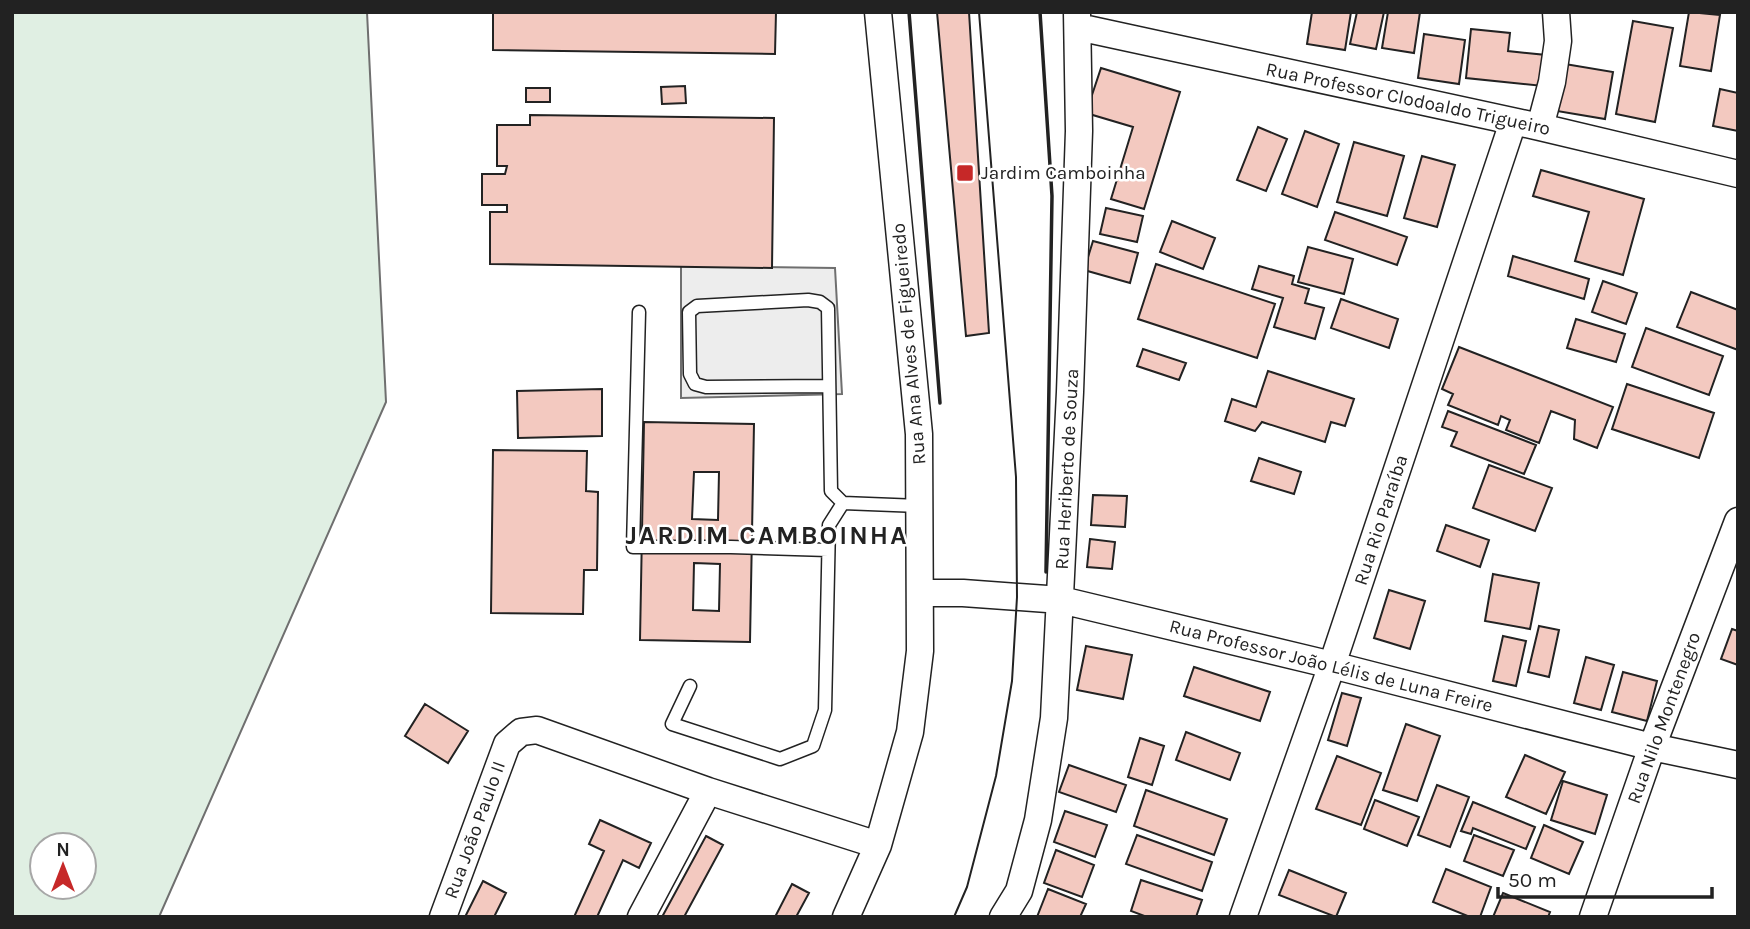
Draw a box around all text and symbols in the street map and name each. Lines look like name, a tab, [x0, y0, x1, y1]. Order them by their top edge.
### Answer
street label: Rua Professor Clodoaldo Trigueiro	[1264, 58, 1552, 140]
place label: Jardim Camboinha	[981, 162, 1146, 184]
marker: Jardim Camboinha	[955, 163, 975, 183]
street label: Rua Ana Alves de Figueiredo	[887, 222, 931, 466]
street label: Rua Heriberto de Souza	[1051, 368, 1083, 570]
street label: Rua Rio Paraíba	[1350, 452, 1412, 588]
district label: JARDIM CAMBOINHA	[626, 520, 908, 551]
street label: Rua Professor João Lélis de Luna Freire	[1167, 615, 1495, 717]
street label: Rua Nilo Montenegro	[1623, 629, 1705, 807]
street label: Rua João Paulo II	[440, 758, 510, 902]
north arrow	[28, 831, 98, 901]
text: N	[56, 839, 70, 861]
scale bar	[1498, 856, 1712, 900]
text: 50 m	[1508, 868, 1557, 892]

